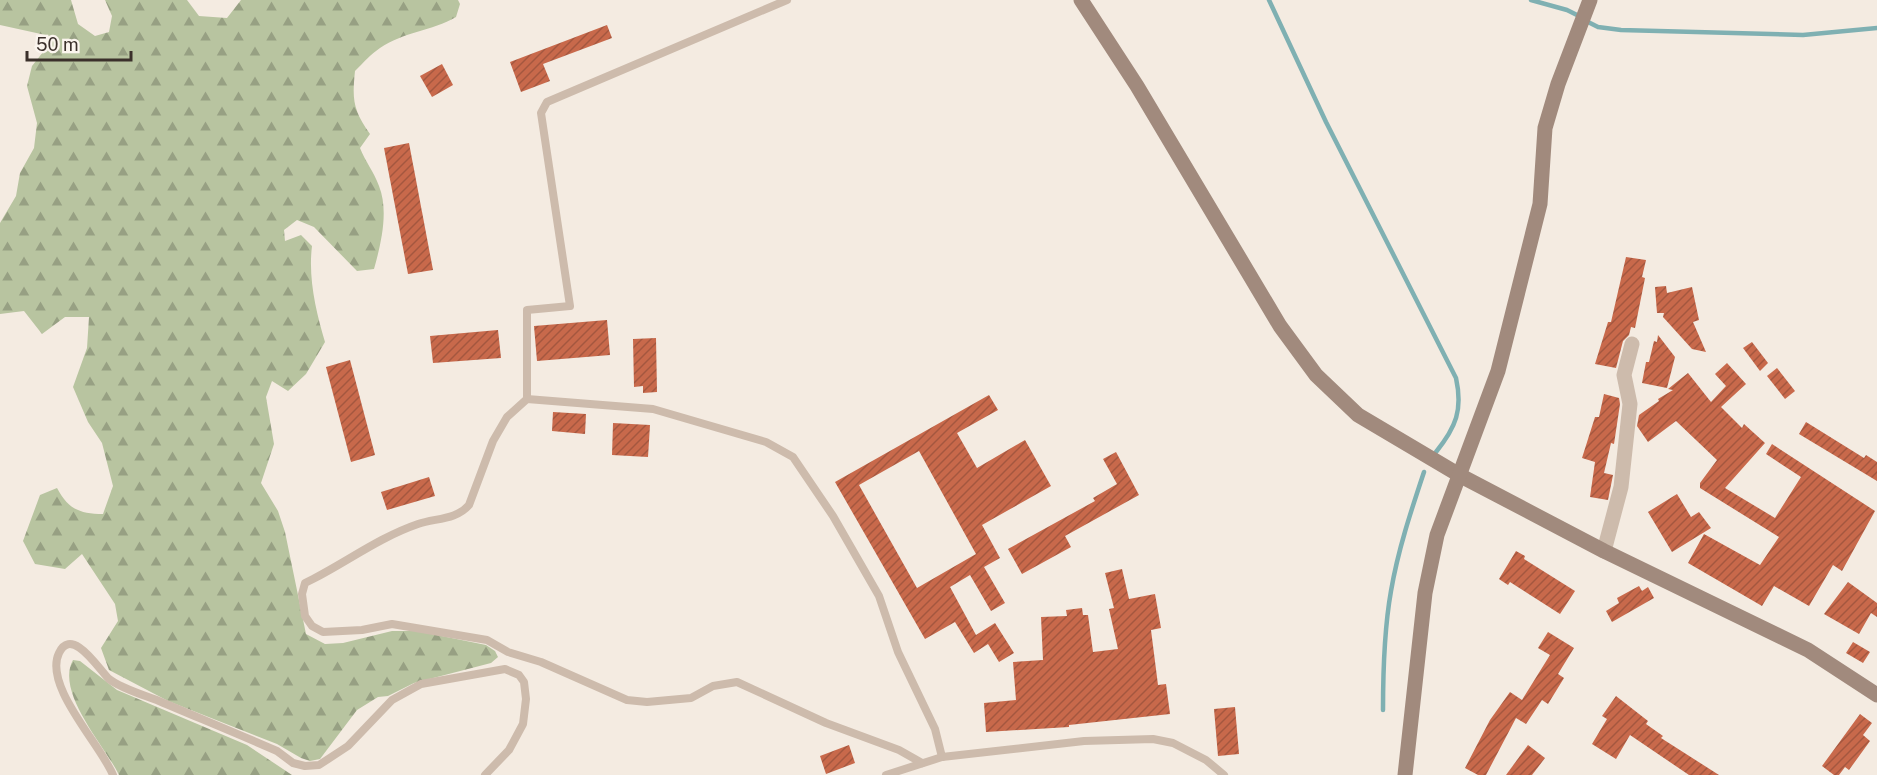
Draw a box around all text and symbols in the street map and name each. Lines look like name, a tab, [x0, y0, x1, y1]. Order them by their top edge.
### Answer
scale bar	[27, 24, 130, 62]
text: 50 m	[36, 34, 79, 55]

